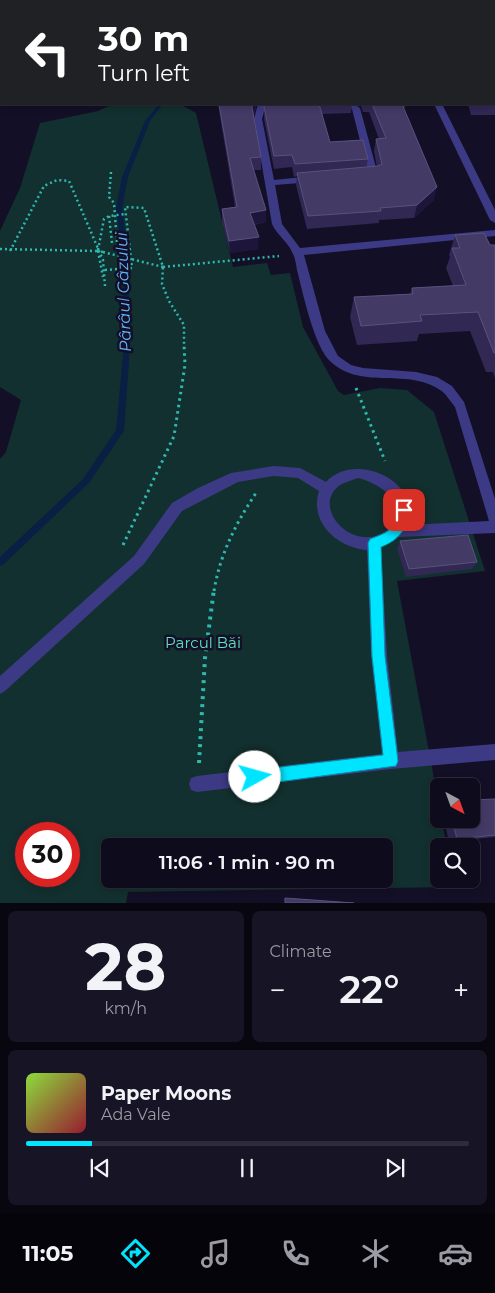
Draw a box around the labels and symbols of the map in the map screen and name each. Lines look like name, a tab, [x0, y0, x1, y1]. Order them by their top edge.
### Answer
water label: Pârâul Gâzului	[112, 231, 135, 352]
pin	[383, 489, 425, 531]
park label: Parcul Băi	[165, 633, 241, 652]
position arrow	[228, 750, 280, 802]
north arrow	[430, 778, 480, 828]
speed limit sign: 30	[15, 822, 80, 887]

